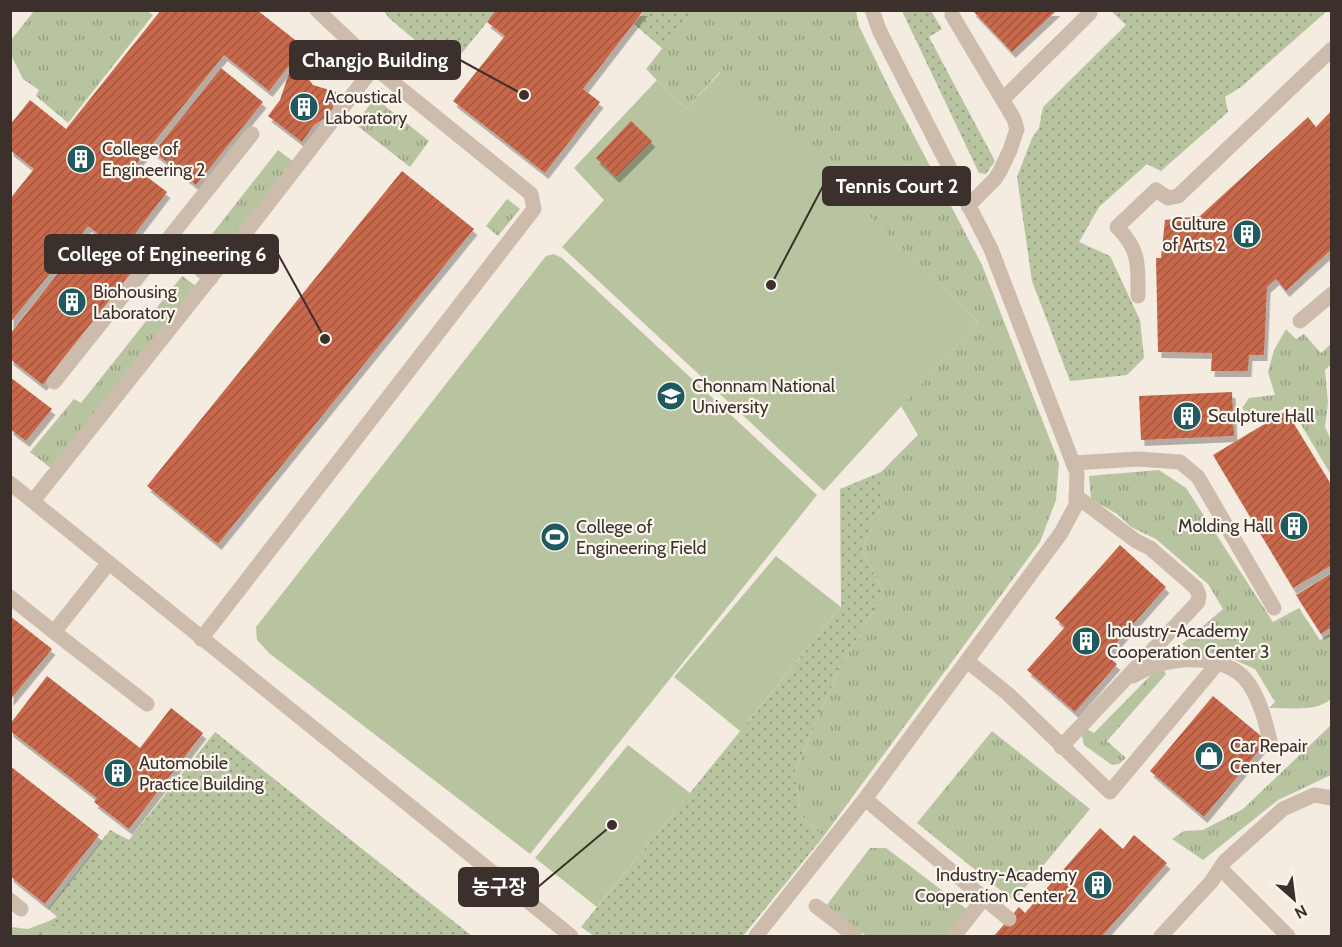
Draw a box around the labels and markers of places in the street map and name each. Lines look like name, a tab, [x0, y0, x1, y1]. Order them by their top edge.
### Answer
callout: Changjo Building	[290, 41, 460, 79]
place label: Acoustical Laboratory	[325, 86, 407, 129]
building icon: Acoustical Laboratory	[288, 91, 320, 123]
place label: College of Engineering 2	[102, 138, 206, 181]
building icon: College of Engineering 2	[65, 143, 97, 175]
callout: Tennis Court 2	[823, 167, 970, 205]
place label: Culture of Arts 2	[1162, 213, 1226, 256]
building icon: Culture of Arts 2	[1231, 218, 1263, 250]
callout: College of Engineering 6	[45, 235, 278, 273]
place label: Biohousing Laboratory	[93, 281, 178, 324]
building icon: Biohousing Laboratory	[56, 286, 88, 318]
place label: Chonnam National University	[692, 375, 836, 418]
school or university icon: Chonnam National University	[655, 380, 687, 412]
building icon: Sculpture Hall	[1171, 400, 1203, 432]
place label: Sculpture Hall	[1208, 405, 1315, 427]
building icon: Molding Hall	[1278, 510, 1310, 542]
place label: Molding Hall	[1178, 515, 1274, 537]
place label: College of Engineering Field	[576, 516, 707, 559]
sports icon: College of Engineering Field	[539, 521, 571, 553]
place label: Industry-Academy Cooperation Center 3	[1107, 620, 1269, 663]
building icon: Industry-Academy Cooperation Center 3	[1070, 625, 1102, 657]
place label: Car Repair Center	[1230, 735, 1308, 778]
shop icon: Car Repair Center	[1193, 740, 1225, 772]
place label: Automobile Practice Building	[139, 752, 265, 795]
building icon: Automobile Practice Building	[102, 757, 134, 789]
place label: Industry-Academy Cooperation Center 2	[915, 864, 1077, 907]
callout: 농구장	[459, 868, 538, 906]
building icon: Industry-Academy Cooperation Center 2	[1082, 869, 1114, 901]

